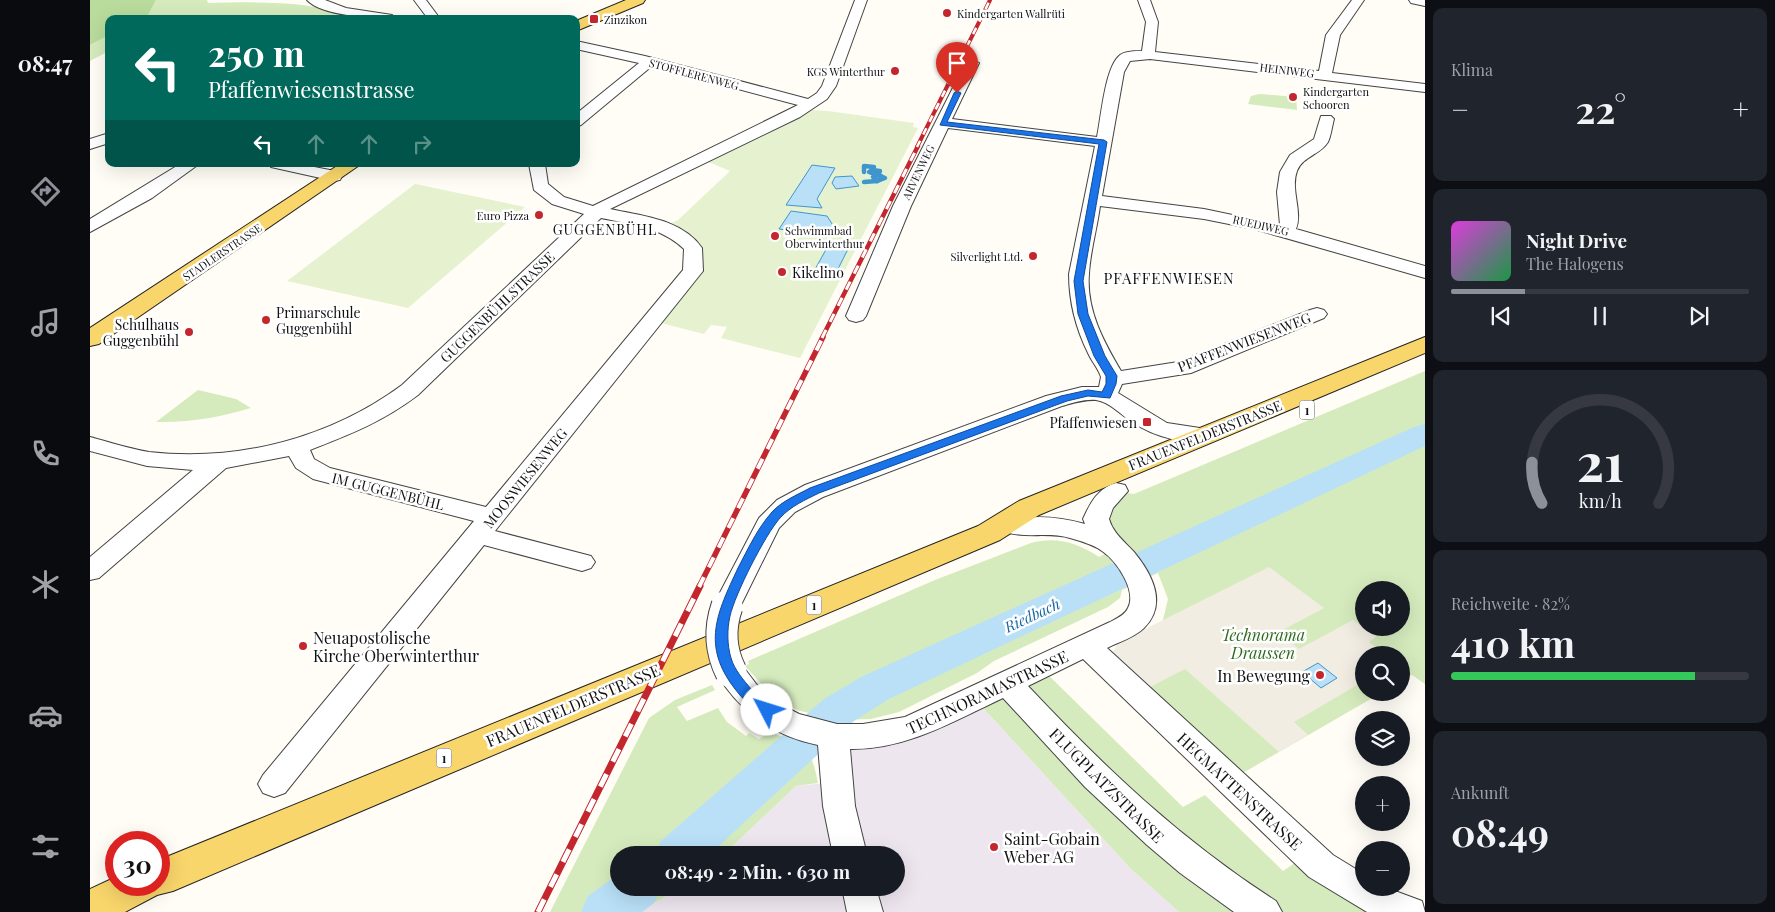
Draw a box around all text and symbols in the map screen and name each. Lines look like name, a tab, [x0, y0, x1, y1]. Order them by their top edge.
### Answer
place label: Kindergarten Wallrüti	[957, 6, 1065, 21]
marker: Kindergarten Wallrüti	[941, 7, 953, 19]
place label: Zinzikon	[604, 12, 648, 27]
marker: Zinzikon	[588, 13, 600, 25]
text: 250 m	[208, 29, 305, 76]
icon: left	[125, 35, 190, 100]
pin	[936, 42, 978, 93]
text: 08:47	[18, 48, 72, 78]
icon: arrive	[943, 49, 971, 77]
street label: STOFFLERENWEG	[647, 55, 741, 93]
street label: HEINIWEG	[1259, 59, 1315, 81]
text: Klima	[1451, 59, 1493, 80]
place label: KGS Winterthur	[807, 64, 885, 79]
marker: KGS Winterthur	[889, 65, 901, 77]
text: Pfaffenwiesenstrasse	[208, 74, 415, 104]
text: 22°	[1576, 83, 1626, 134]
place label: Kindergarten Schooren	[1303, 84, 1369, 112]
text: −	[1451, 90, 1469, 127]
text: +	[1733, 90, 1749, 127]
marker: Kindergarten Schooren	[1287, 91, 1299, 103]
icon: left	[249, 130, 277, 158]
icon: ahead	[302, 130, 330, 158]
icon: ahead	[355, 130, 383, 158]
icon: right	[408, 130, 436, 158]
street label: ARVENWEG	[898, 142, 938, 203]
icon: directions	[28, 174, 63, 209]
place label: Euro Pizza	[477, 208, 530, 223]
marker: Euro Pizza	[533, 209, 545, 221]
street label: RUEDIWEG	[1231, 211, 1291, 239]
street label: STADLERSTRASSE	[179, 220, 265, 284]
district label: GUGGENBÜHL	[553, 220, 657, 239]
place label: Schwimmbad Oberwinterthur	[785, 223, 864, 251]
text: Night Drive	[1526, 227, 1627, 253]
marker: Schwimmbad Oberwinterthur	[769, 230, 781, 242]
street label: GUGGENBÜHLSTRASSE	[436, 247, 558, 367]
place label: Silverlight Ltd.	[951, 249, 1023, 264]
marker: Silverlight Ltd.	[1027, 250, 1039, 262]
text: The Halogens	[1526, 253, 1624, 274]
place label: Kikelino	[792, 263, 844, 282]
marker: Kikelino	[776, 266, 788, 278]
district label: PFAFFENWIESEN	[1103, 268, 1235, 288]
icon: previous	[1487, 302, 1515, 330]
icon: pause	[1586, 302, 1614, 330]
icon: next	[1685, 302, 1713, 330]
place label: Primarschule Guggenbühl	[276, 303, 361, 338]
icon: music	[28, 305, 63, 340]
street label: PFAFFENWIESENWEG	[1175, 308, 1314, 376]
marker: Primarschule Guggenbühl	[260, 314, 272, 326]
place label: Schulhaus Guggenbühl	[103, 315, 179, 350]
marker: Schulhaus Guggenbühl	[183, 326, 195, 338]
street label: FRAUENFELDERSTRASSE	[1125, 395, 1285, 475]
road number: 1	[1300, 400, 1314, 420]
place label: Pfaffenwiesen	[1050, 413, 1138, 432]
marker: Pfaffenwiesen	[1141, 416, 1153, 428]
street label: MOOSWIESENWEG	[479, 424, 571, 532]
text: 21	[1576, 426, 1624, 495]
icon: phone	[28, 436, 63, 471]
street label: IM GUGGENBÜHL	[330, 468, 446, 514]
text: km/h	[1579, 489, 1622, 512]
icon: climate	[28, 567, 63, 602]
map controls	[1355, 581, 1410, 896]
button: sound	[1355, 581, 1410, 636]
water label: Riedbach	[1000, 593, 1063, 637]
text: Reichweite · 82%	[1451, 593, 1570, 614]
road number: 1	[806, 596, 822, 614]
text: 410 km	[1451, 617, 1575, 668]
park label: Technorama Draussen	[1221, 624, 1305, 663]
place label: Neuapostolische Kirche Oberwinterthur	[313, 627, 479, 666]
marker: Neuapostolische Kirche Oberwinterthur	[297, 640, 309, 652]
street label: TECHNORAMASTRASSE	[903, 645, 1071, 739]
button: search	[1355, 646, 1410, 701]
street label: FRAUENFELDERSTRASSE	[483, 659, 663, 751]
place label: In Bewegung	[1217, 665, 1311, 686]
marker: In Bewegung	[1314, 669, 1326, 681]
position arrow	[740, 683, 792, 735]
icon: car	[28, 698, 63, 733]
button: layers	[1355, 711, 1410, 766]
street label: FLUGPLATZSTRASSE	[1045, 723, 1169, 847]
street label: HEGMATTENSTRASSE	[1173, 728, 1307, 854]
road number: 1	[436, 748, 452, 768]
button: +	[1355, 776, 1410, 831]
text: Ankunft	[1451, 782, 1509, 803]
text: 08:49	[1451, 806, 1549, 857]
place label: Saint-Gobain Weber AG	[1003, 828, 1100, 867]
icon: filters	[28, 829, 63, 864]
speed limit sign: 30	[105, 831, 170, 896]
marker: Saint-Gobain Weber AG	[988, 841, 1000, 853]
button: −	[1355, 841, 1410, 896]
text: 08:49 · 2 Min. · 630 m	[665, 858, 850, 884]

